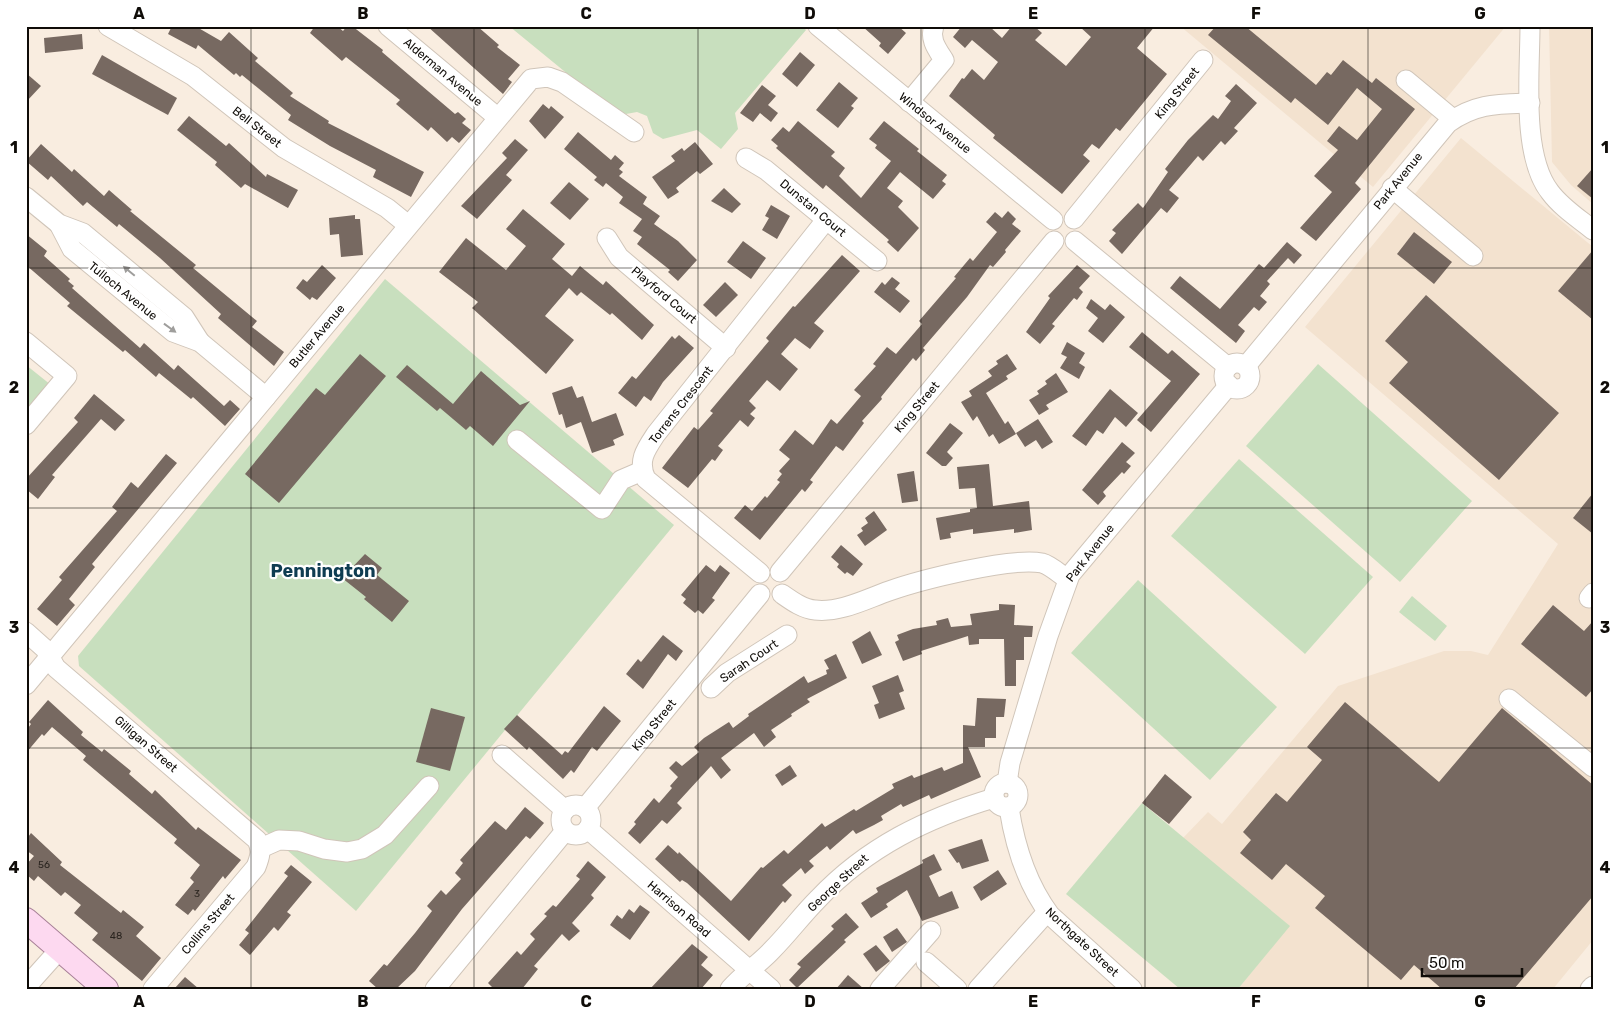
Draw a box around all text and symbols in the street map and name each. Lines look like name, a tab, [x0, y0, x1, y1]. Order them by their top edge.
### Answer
text: A	[133, 4, 145, 23]
text: B	[357, 4, 369, 23]
text: C	[580, 4, 592, 23]
text: D	[804, 4, 816, 23]
text: E	[1028, 4, 1038, 23]
text: F	[1251, 4, 1261, 23]
text: G	[1474, 4, 1486, 23]
street label: Alderman Avenue	[401, 35, 485, 109]
street label: King Street	[1152, 64, 1202, 122]
street label: Windsor Avenue	[896, 90, 974, 157]
street label: Bell Street	[230, 104, 284, 151]
text: 1	[10, 138, 18, 157]
text: 1	[1601, 138, 1609, 157]
street label: Park Avenue	[1371, 149, 1425, 212]
street label: Dunstan Court	[777, 176, 849, 240]
street label: Tulloch Avenue	[86, 259, 160, 323]
street label: Playford Court	[628, 264, 700, 327]
one-way arrow	[123, 266, 136, 277]
street label: Butler Avenue	[286, 301, 348, 371]
one-way arrow	[163, 323, 177, 333]
street label: Torrens Crescent	[646, 363, 716, 447]
text: 2	[9, 378, 19, 397]
street label: King Street	[892, 378, 943, 435]
text: 2	[1600, 378, 1610, 397]
street label: Park Avenue	[1063, 521, 1117, 585]
district label: Pennington	[270, 560, 376, 582]
text: 3	[9, 618, 19, 637]
text: 3	[1600, 618, 1610, 637]
street label: Sarah Court	[717, 636, 781, 685]
street label: King Street	[629, 696, 679, 754]
street label: Gilligan Street	[112, 713, 180, 775]
street label: George Street	[805, 851, 871, 915]
text: 4	[9, 858, 20, 877]
text: 4	[1600, 858, 1611, 877]
house number: 56	[38, 859, 50, 871]
street label: Harrison Road	[645, 878, 713, 940]
house number: 3	[194, 888, 200, 900]
street label: Collins Street	[179, 891, 238, 957]
street label: Northgate Street	[1043, 905, 1122, 980]
house number: 48	[110, 930, 122, 942]
scale bar	[1422, 945, 1522, 977]
text: 50 m	[1429, 954, 1464, 972]
text: A	[133, 992, 145, 1011]
text: B	[357, 992, 369, 1011]
text: C	[580, 992, 592, 1011]
text: D	[804, 992, 816, 1011]
text: E	[1028, 992, 1038, 1011]
text: F	[1251, 992, 1261, 1011]
text: G	[1474, 992, 1486, 1011]

